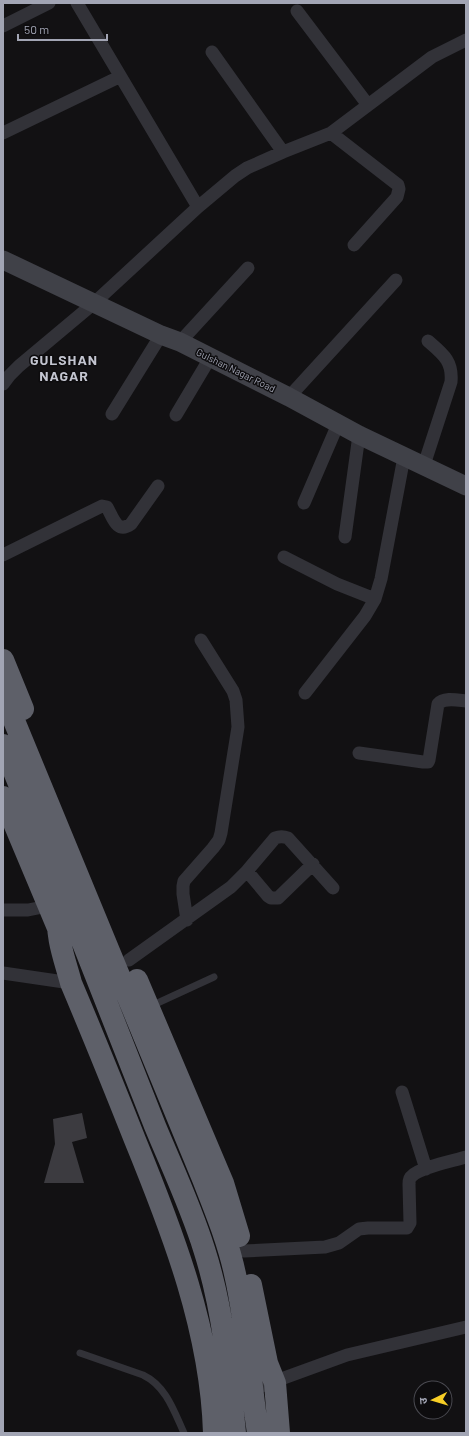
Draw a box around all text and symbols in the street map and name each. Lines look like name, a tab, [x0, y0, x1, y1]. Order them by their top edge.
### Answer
scale bar	[18, 16, 107, 42]
text: 50 m	[24, 22, 49, 36]
street label: Gulshan Nagar Road	[194, 346, 278, 394]
district label: GULSHAN NAGAR	[30, 351, 98, 384]
north arrow	[413, 1380, 453, 1420]
text: उ	[416, 1397, 429, 1405]

